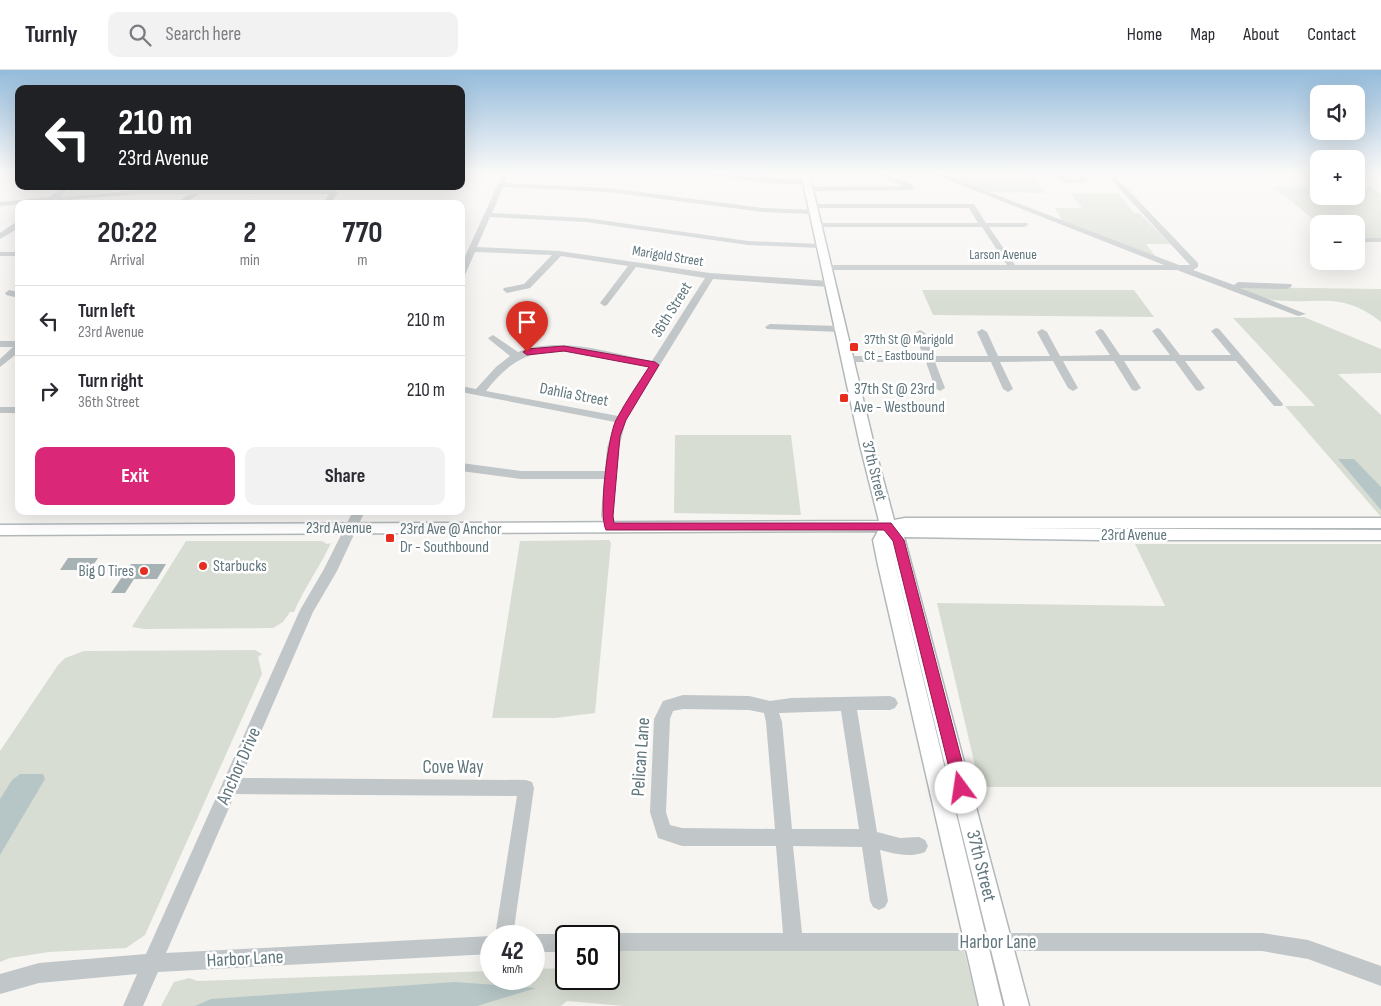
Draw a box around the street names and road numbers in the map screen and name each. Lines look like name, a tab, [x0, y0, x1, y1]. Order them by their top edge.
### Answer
street label: Marigold Street	[631, 242, 705, 270]
street label: Larson Avenue	[969, 246, 1037, 263]
street label: 36th Street	[648, 279, 696, 341]
street label: Dahlia Street	[538, 379, 610, 411]
street label: 37th Street	[857, 439, 891, 503]
street label: 23rd Avenue	[306, 519, 372, 538]
street label: 23rd Avenue	[1101, 526, 1167, 545]
street label: Pelican Lane	[627, 717, 655, 797]
street label: Anchor Drive	[211, 724, 266, 809]
street label: Cove Way	[422, 756, 484, 779]
street label: 37th Street	[961, 828, 1001, 904]
street label: Harbor Lane	[960, 931, 1036, 954]
street label: Harbor Lane	[206, 946, 284, 972]

